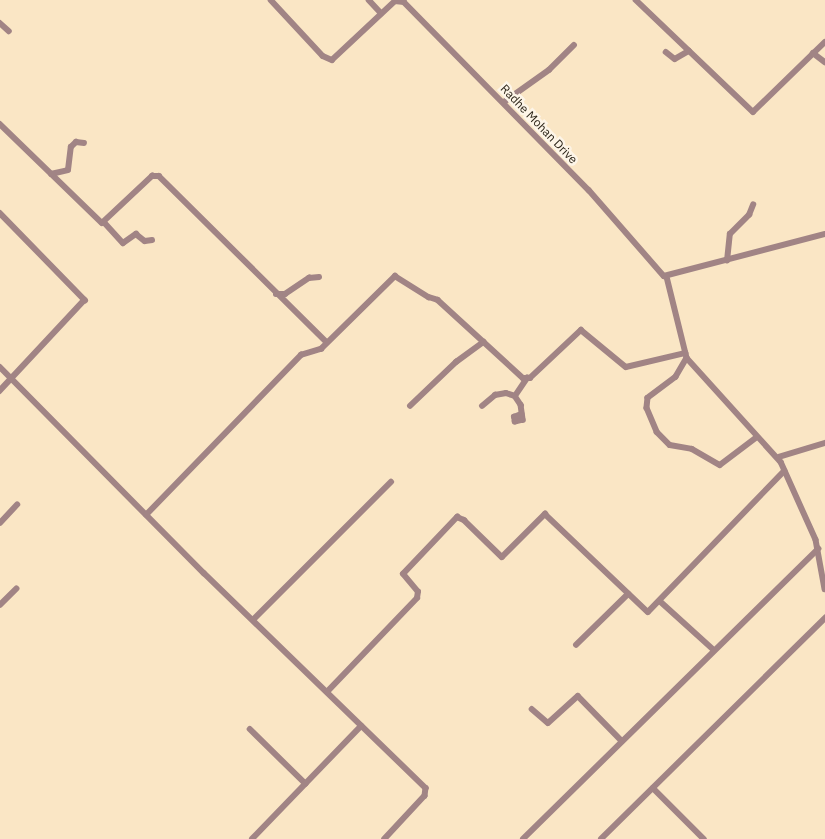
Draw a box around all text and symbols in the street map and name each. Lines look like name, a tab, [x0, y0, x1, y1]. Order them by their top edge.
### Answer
street label: Radhe Mohan Drive	[498, 81, 580, 167]

